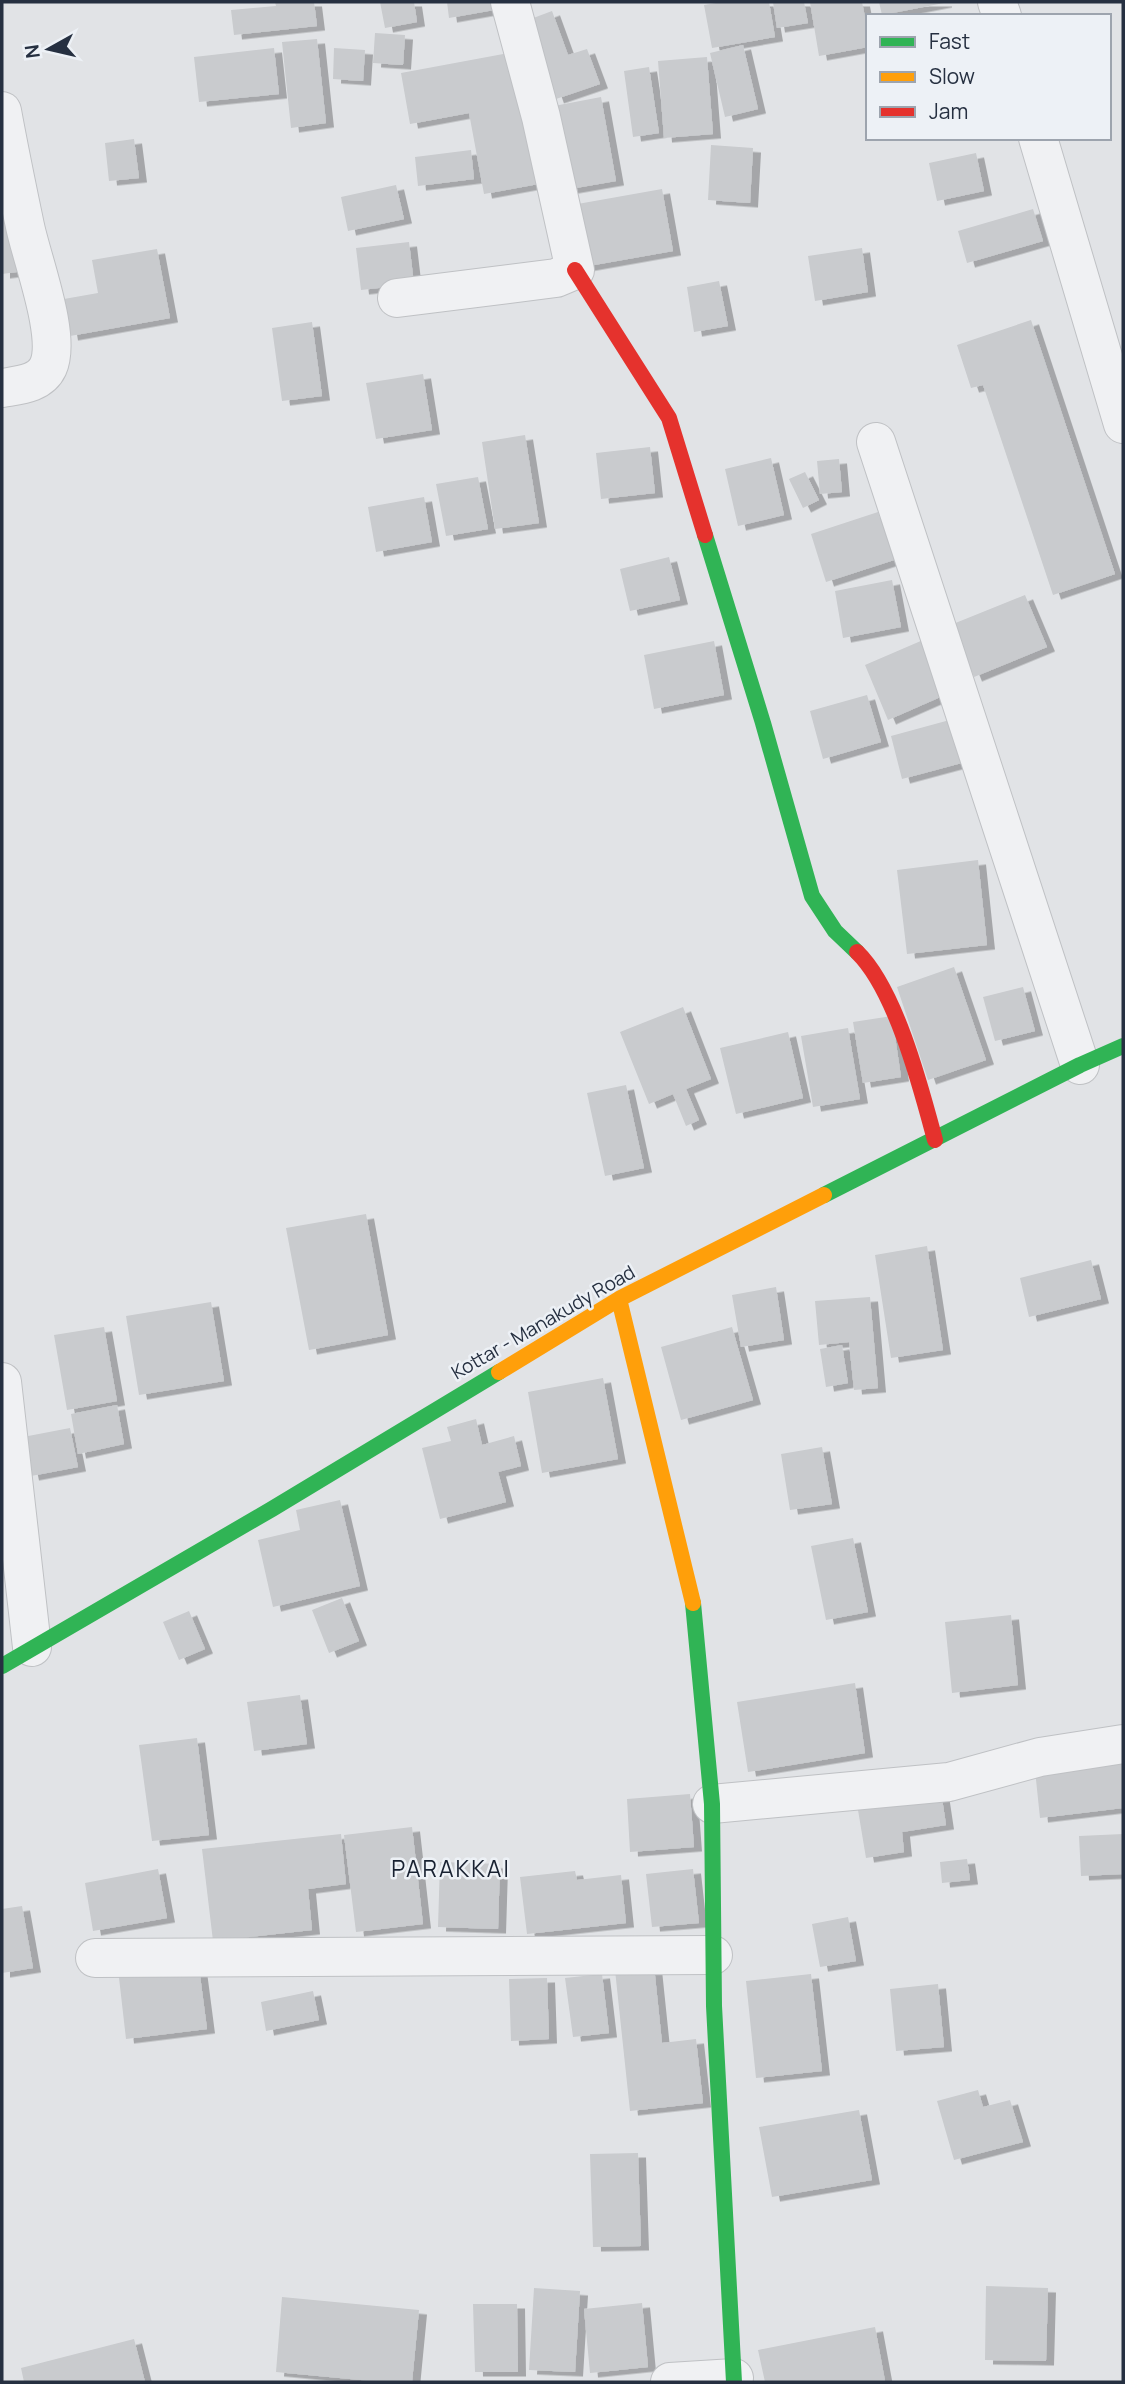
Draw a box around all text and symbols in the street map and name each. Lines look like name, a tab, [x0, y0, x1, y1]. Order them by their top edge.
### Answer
north arrow	[14, 14, 84, 84]
legend	[866, 14, 1111, 140]
text: Fast	[929, 27, 970, 55]
text: N	[18, 43, 46, 60]
text: Slow	[929, 62, 975, 90]
text: Jam	[929, 97, 968, 125]
street label: Kottar - Manakudy Road	[446, 1259, 640, 1385]
district label: PARAKKAI	[391, 1852, 511, 1884]

